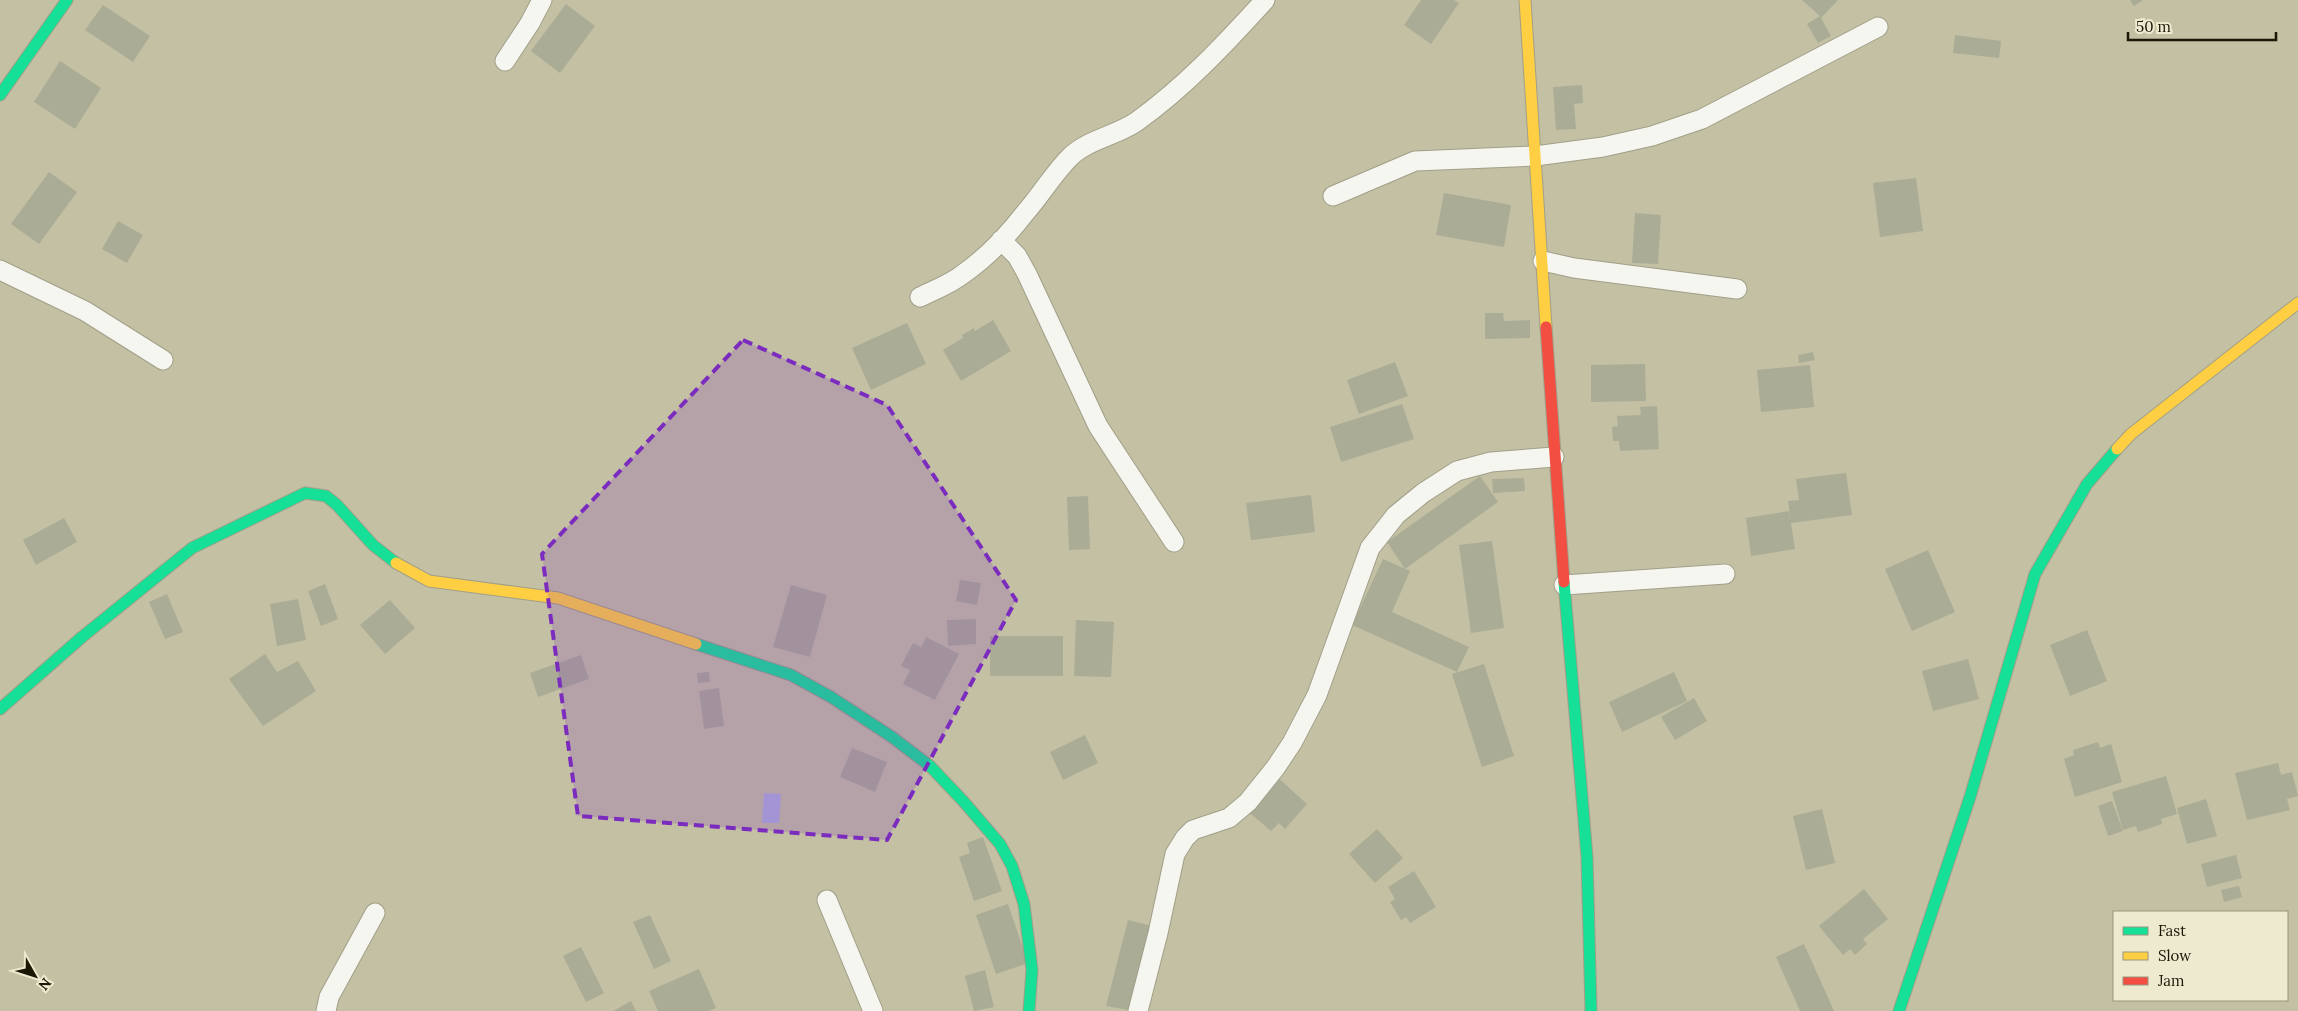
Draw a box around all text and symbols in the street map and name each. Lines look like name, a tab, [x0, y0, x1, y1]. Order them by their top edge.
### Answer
scale bar	[2128, 10, 2276, 42]
text: 50 m	[2136, 17, 2171, 36]
legend	[2113, 911, 2288, 1001]
text: Fast	[2158, 921, 2186, 940]
text: Slow	[2158, 946, 2191, 965]
north arrow	[10, 951, 60, 1001]
text: Jam	[2157, 971, 2185, 990]
text: N	[35, 974, 56, 994]

